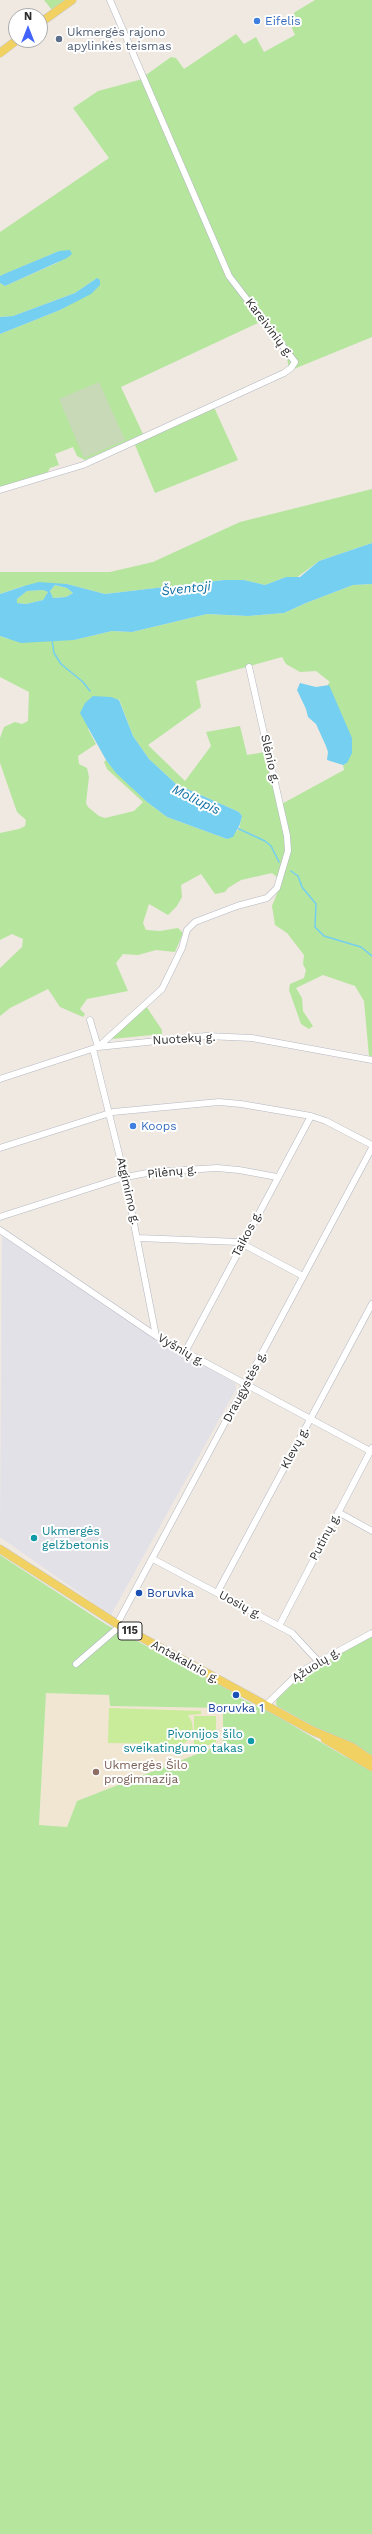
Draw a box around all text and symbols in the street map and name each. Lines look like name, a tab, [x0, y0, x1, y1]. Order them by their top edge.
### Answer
north arrow	[8, 8, 48, 48]
text: N	[24, 10, 32, 23]
place label: Eifelis	[265, 14, 301, 28]
marker: Eifelis	[252, 16, 262, 26]
place label: Ukmergės rajono apylinkės teismas	[67, 25, 172, 53]
marker: Ukmergės rajono apylinkės teismas	[54, 34, 64, 44]
street label: Kareivinių g.	[242, 296, 296, 360]
water label: Šventoji	[160, 579, 212, 599]
street label: Slėnio g.	[257, 733, 283, 785]
water label: Moliupis	[169, 782, 223, 818]
street label: Nuotekų g.	[152, 1030, 216, 1048]
place label: Koops	[141, 1119, 177, 1133]
marker: Koops	[128, 1121, 138, 1131]
street label: Atgimimo g.	[113, 1156, 143, 1226]
street label: Pilėnų g.	[147, 1162, 197, 1182]
street label: Taikos g.	[229, 1209, 265, 1259]
street label: Vyšnių g.	[155, 1331, 207, 1369]
street label: Draugystės g.	[220, 1349, 270, 1425]
street label: Klevų g.	[278, 1424, 312, 1472]
street label: Putinų g.	[307, 1511, 343, 1563]
place label: Ukmergės gelžbetonis	[42, 1524, 109, 1552]
marker: Ukmergės gelžbetonis	[29, 1533, 39, 1543]
place label: Boruvka	[147, 1586, 194, 1600]
marker: Boruvka	[134, 1588, 144, 1598]
street label: Uosių g.	[216, 1588, 264, 1622]
road number: 115	[118, 1622, 142, 1640]
street label: Antakalnio g.	[148, 1637, 222, 1687]
street label: Ąžuolų g.	[289, 1645, 343, 1685]
marker: Boruvka 1	[231, 1690, 241, 1700]
place label: Boruvka 1	[208, 1701, 264, 1715]
place label: Pivonijos šilo sveikatingumo takas	[123, 1727, 243, 1755]
marker: Pivonijos šilo sveikatingumo takas	[246, 1736, 256, 1746]
place label: Ukmergės Šilo progimnazija	[104, 1758, 188, 1786]
marker: Ukmergės Šilo progimnazija	[91, 1767, 101, 1777]

